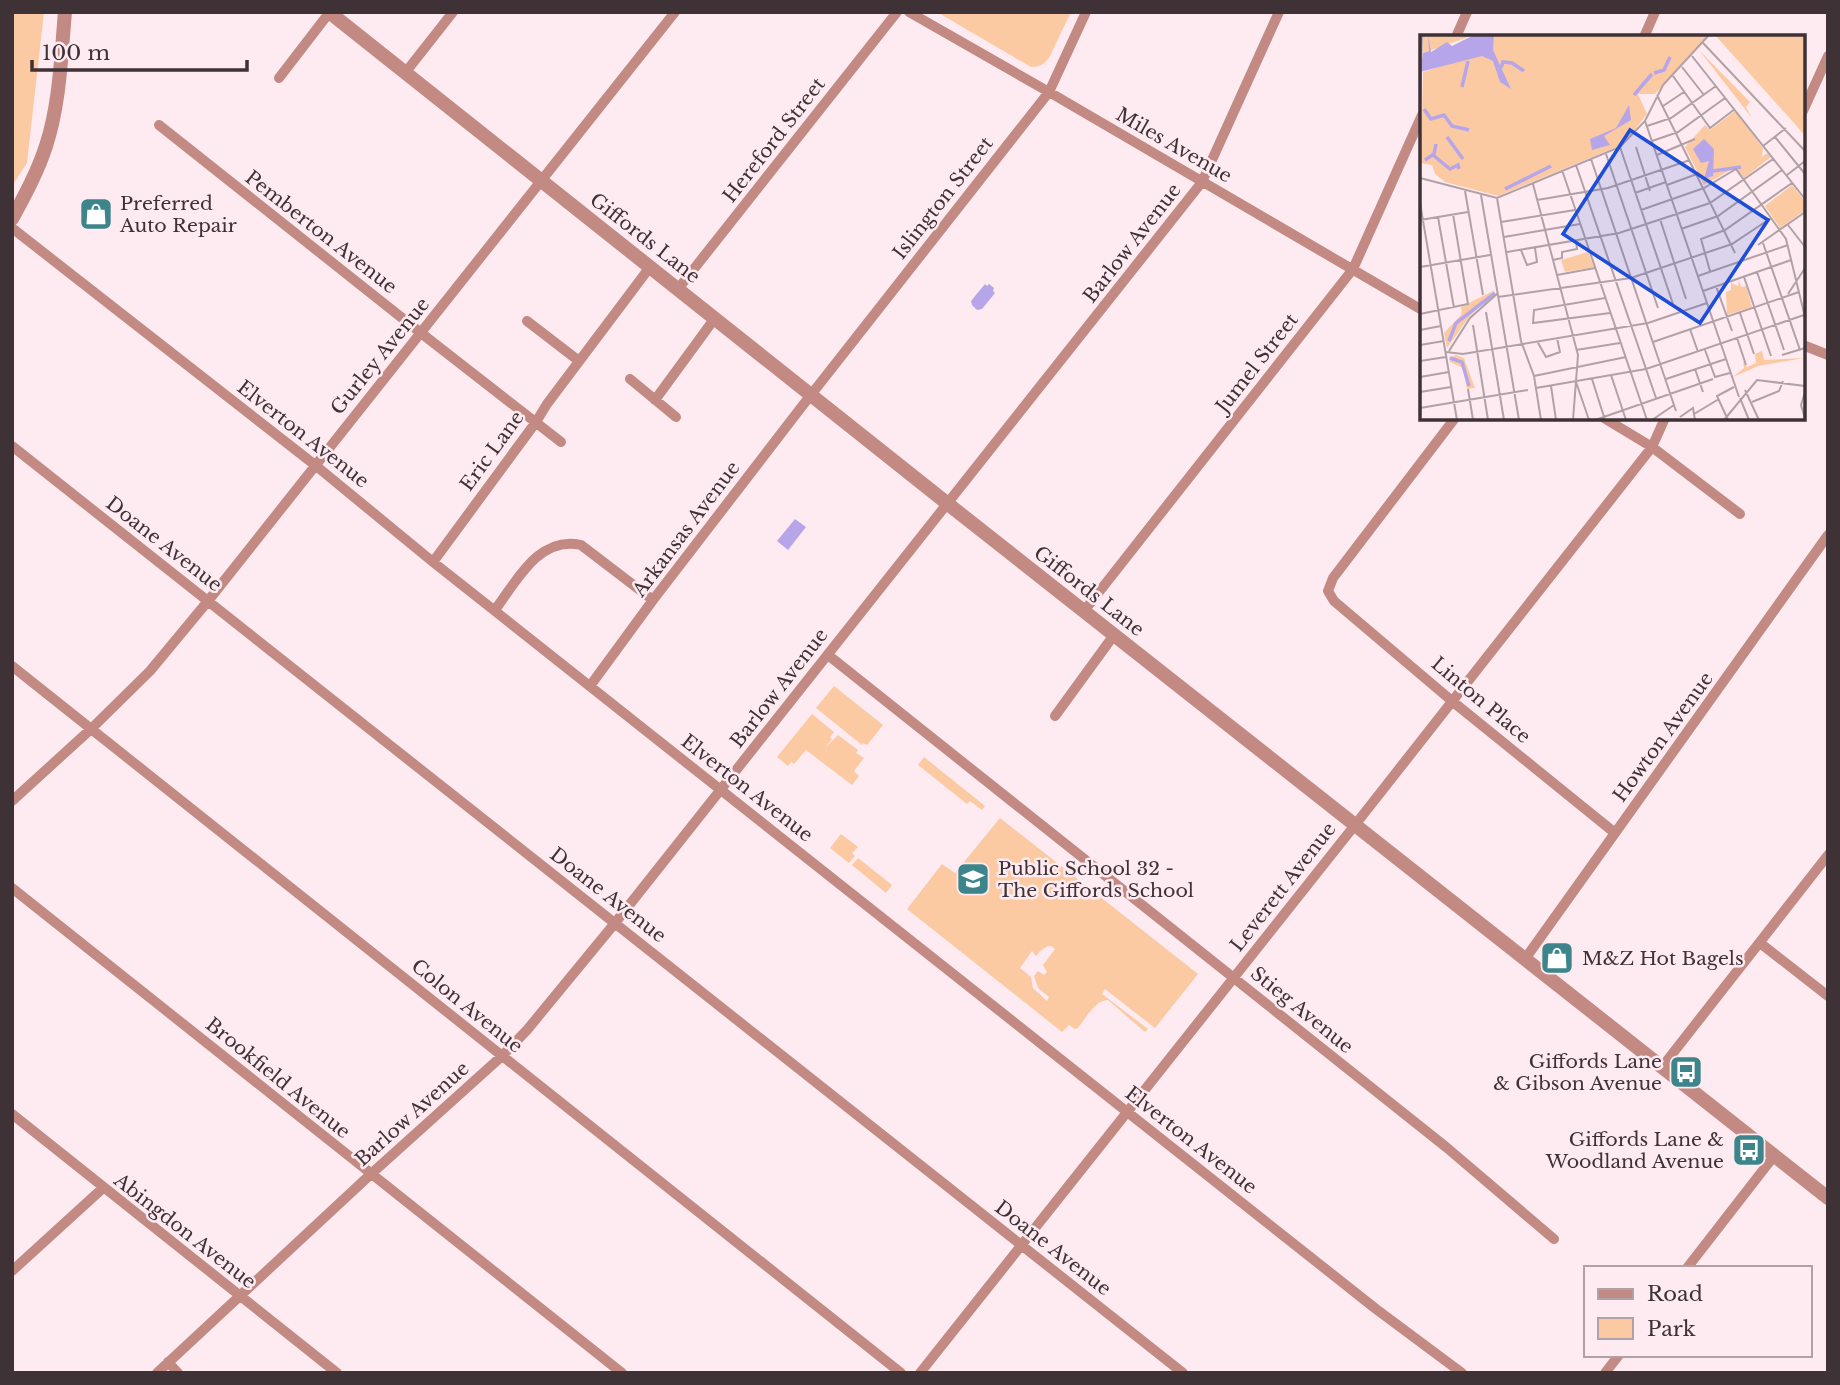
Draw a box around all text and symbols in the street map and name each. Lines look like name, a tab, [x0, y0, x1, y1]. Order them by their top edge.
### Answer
scale bar	[32, 28, 247, 72]
inset map	[1420, 35, 1805, 420]
text: 100 m	[42, 40, 110, 66]
street label: Hereford Street	[718, 72, 830, 207]
street label: Miles Avenue	[1112, 103, 1236, 187]
street label: Islington Street	[888, 132, 998, 264]
street label: Pemberton Avenue	[241, 166, 401, 298]
street label: Barlow Avenue	[1078, 179, 1186, 307]
street label: Giffords Lane	[585, 188, 705, 288]
place label: Preferred Auto Repair	[119, 192, 237, 237]
shop icon: Preferred Auto Repair	[77, 195, 115, 233]
street label: Gurley Avenue	[326, 293, 434, 419]
street label: Jumel Street	[1209, 308, 1303, 420]
street label: Elverton Avenue	[233, 375, 373, 493]
street label: Eric Lane	[455, 407, 529, 495]
street label: Arkansas Avenue	[627, 457, 745, 602]
street label: Doane Avenue	[101, 492, 227, 596]
street label: Giffords Lane	[1029, 541, 1149, 641]
street label: Barlow Avenue	[725, 624, 833, 752]
street label: Linton Place	[1427, 652, 1535, 748]
street label: Howton Avenue	[1608, 668, 1718, 806]
street label: Elverton Avenue	[677, 729, 817, 847]
street label: Leverett Avenue	[1225, 818, 1341, 956]
street label: Doane Avenue	[545, 843, 671, 947]
place label: Public School 32 - The Giffords School	[998, 857, 1194, 902]
school or university icon: Public School 32 - The Giffords School	[954, 860, 992, 898]
shop icon: M&Z Hot Bagels	[1538, 939, 1576, 977]
place label: M&Z Hot Bagels	[1582, 947, 1744, 970]
street label: Colon Avenue	[407, 954, 527, 1058]
street label: Stieg Avenue	[1246, 962, 1358, 1058]
street label: Brookfield Avenue	[201, 1013, 355, 1143]
place label: Giffords Lane & Gibson Avenue	[1493, 1050, 1662, 1095]
bus stop icon: Giffords Lane & Gibson Avenue	[1667, 1053, 1705, 1091]
street label: Barlow Avenue	[350, 1057, 474, 1171]
street label: Elverton Avenue	[1121, 1081, 1261, 1199]
place label: Giffords Lane & Woodland Avenue	[1545, 1128, 1724, 1173]
bus stop icon: Giffords Lane & Woodland Avenue	[1730, 1131, 1768, 1169]
street label: Abingdon Avenue	[109, 1168, 260, 1293]
street label: Doane Avenue	[990, 1196, 1116, 1300]
legend	[1584, 1266, 1812, 1357]
text: Road	[1647, 1281, 1703, 1307]
text: Park	[1647, 1316, 1696, 1342]

